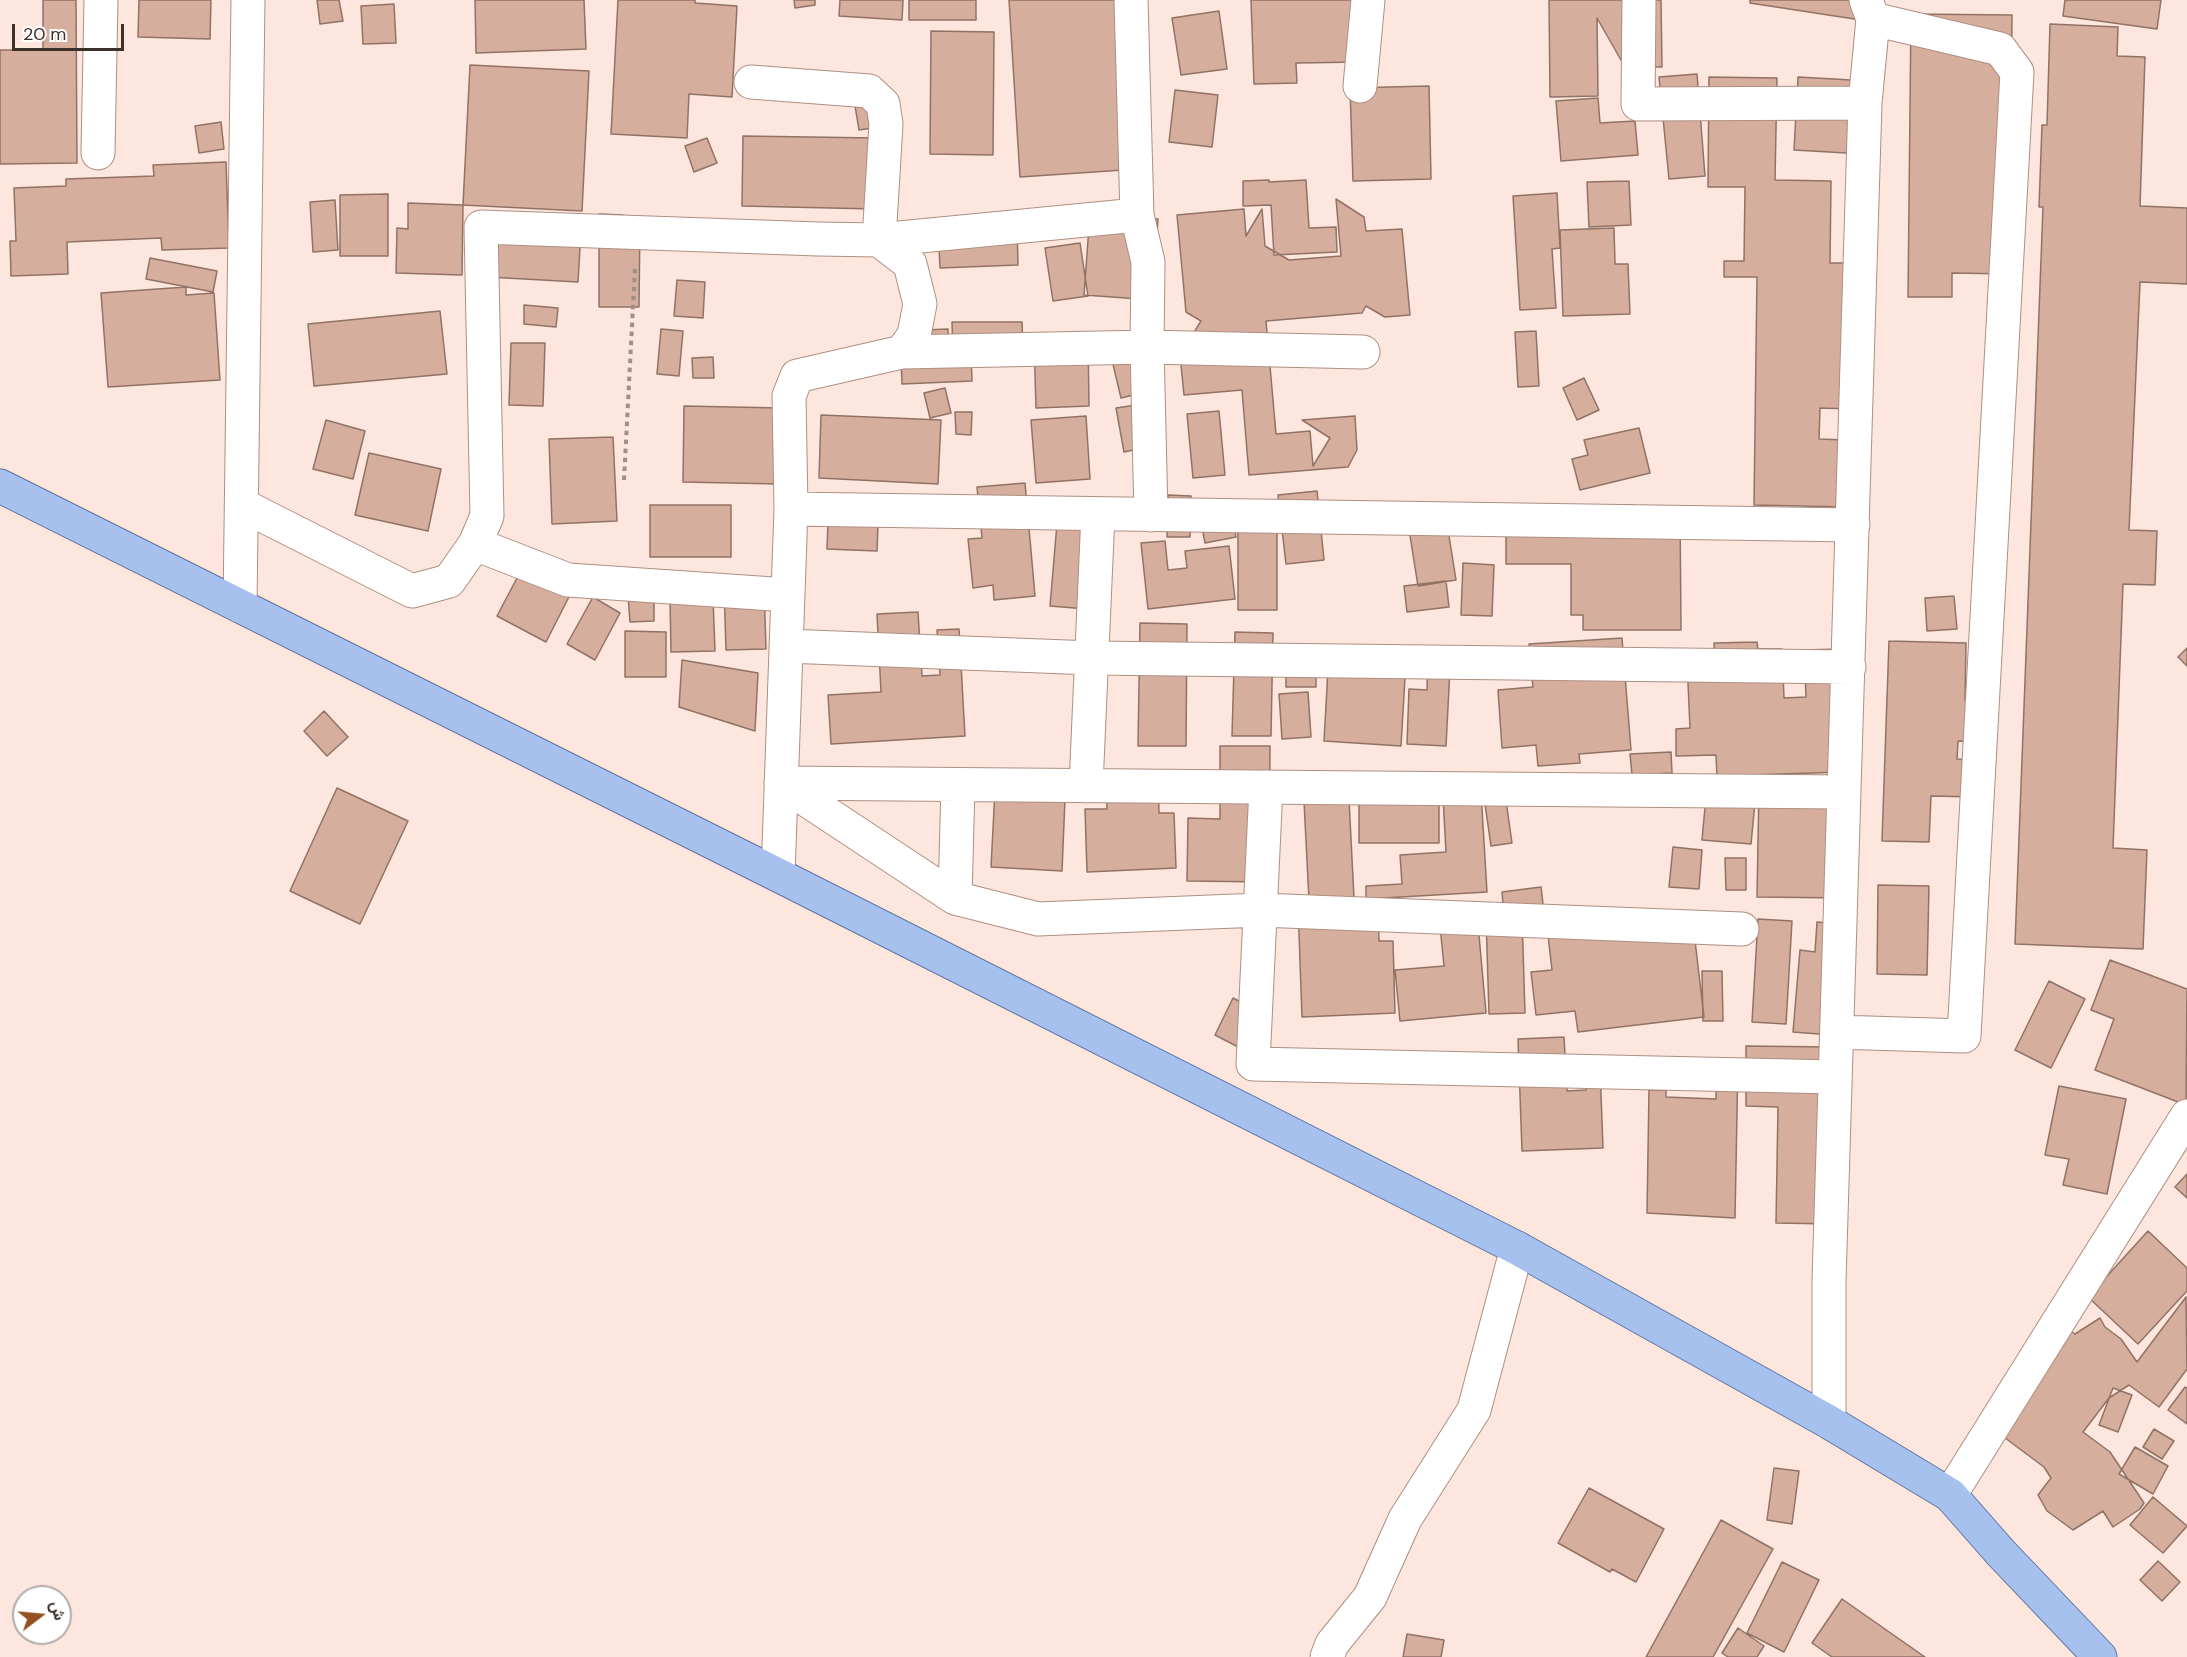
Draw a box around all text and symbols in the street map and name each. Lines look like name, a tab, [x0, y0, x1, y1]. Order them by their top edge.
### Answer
scale bar	[15, 12, 128, 50]
text: 20 m	[23, 22, 66, 46]
north arrow	[12, 1585, 72, 1645]
text: ش	[45, 1598, 71, 1623]

